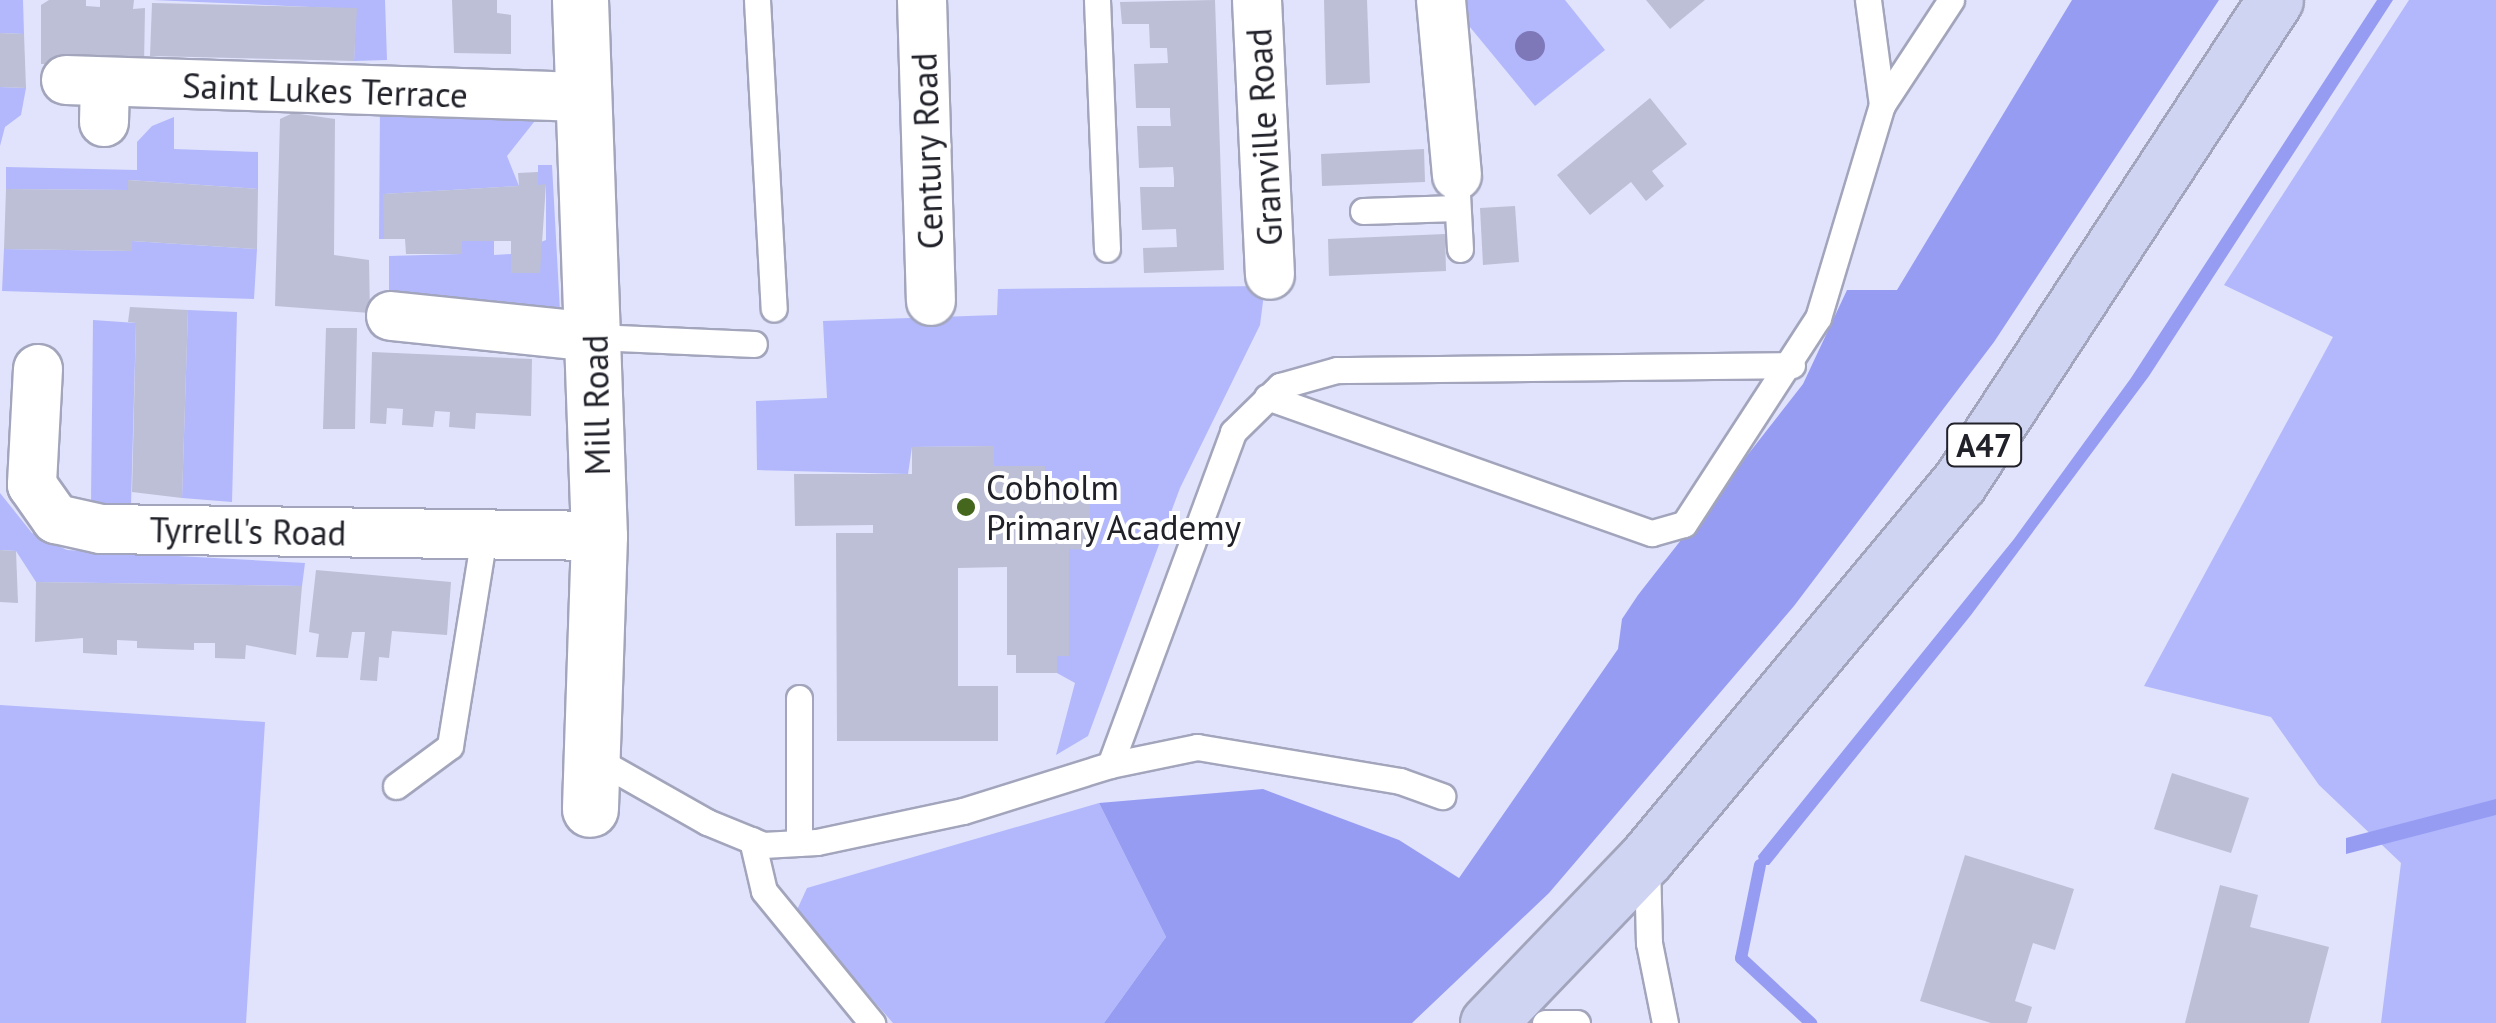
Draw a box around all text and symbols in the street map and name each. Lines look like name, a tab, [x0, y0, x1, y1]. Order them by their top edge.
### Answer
street label: Granville Road	[1237, 27, 1291, 247]
street label: Century Road	[903, 51, 951, 251]
street label: Saint Lukes Terrace	[181, 64, 469, 116]
street label: Mill Road	[574, 334, 618, 476]
road number: A47	[1944, 418, 2024, 472]
place label: Cobholm Primary Academy	[986, 466, 1243, 548]
marker: Cobholm Primary Academy	[955, 496, 977, 518]
street label: Tyrrell's Road	[149, 508, 347, 554]

